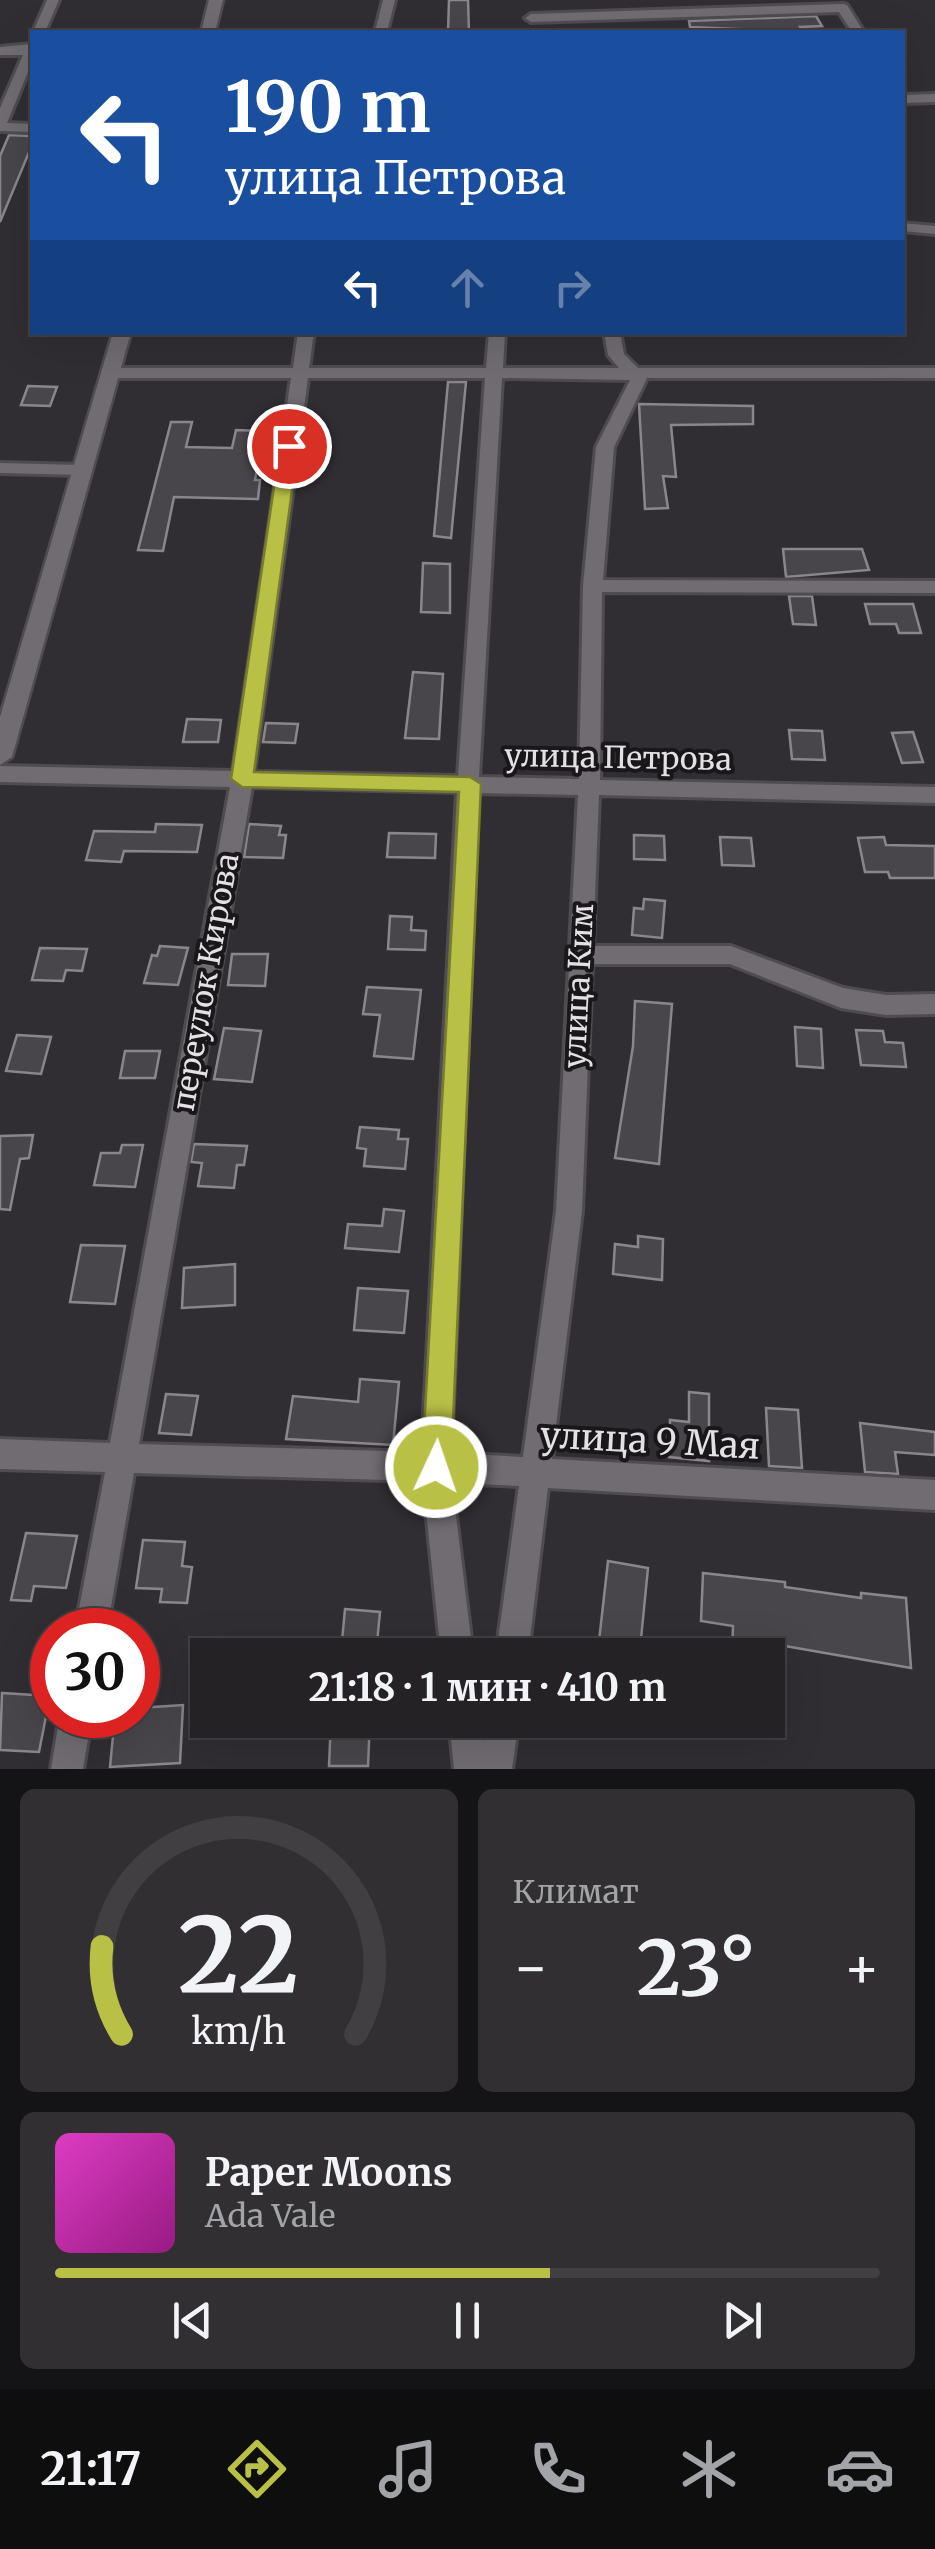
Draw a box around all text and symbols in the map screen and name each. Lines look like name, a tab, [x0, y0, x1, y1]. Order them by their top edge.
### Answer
text: 190 m	[225, 63, 431, 151]
icon: left	[60, 70, 190, 200]
text: улица Петрова	[225, 150, 566, 206]
icon: left	[335, 260, 390, 315]
icon: ahead	[440, 260, 495, 315]
icon: right	[545, 260, 600, 315]
pin	[247, 404, 332, 489]
icon: arrive	[262, 419, 317, 474]
street label: улица Петрова	[504, 736, 732, 778]
street label: переулок Кирова	[164, 850, 246, 1114]
street label: улица Ким	[555, 903, 601, 1069]
street label: улица 9 Мая	[539, 1413, 761, 1469]
position arrow	[384, 1415, 488, 1519]
speed limit sign: 30	[30, 1608, 160, 1738]
text: 21:18 · 1 мин · 410 m	[309, 1664, 666, 1711]
text: Климат	[513, 1872, 639, 1912]
text: 22	[178, 1890, 299, 2020]
text: 23°	[637, 1921, 756, 2015]
text: −	[513, 1933, 549, 2002]
text: +	[843, 1933, 880, 2002]
text: km/h	[191, 2009, 286, 2054]
text: Paper Moons	[205, 2149, 452, 2196]
text: Ada Vale	[205, 2196, 335, 2236]
icon: previous	[165, 2293, 220, 2348]
icon: pause	[440, 2293, 495, 2348]
icon: next	[715, 2293, 770, 2348]
icon: directions	[222, 2434, 292, 2504]
icon: music	[373, 2434, 443, 2504]
icon: phone	[523, 2434, 593, 2504]
icon: climate	[674, 2434, 744, 2504]
icon: car	[825, 2434, 895, 2504]
text: 21:17	[40, 2441, 141, 2497]

